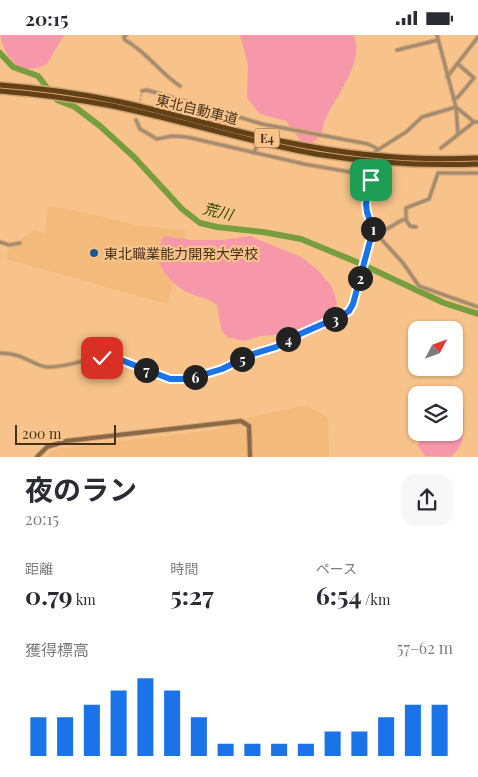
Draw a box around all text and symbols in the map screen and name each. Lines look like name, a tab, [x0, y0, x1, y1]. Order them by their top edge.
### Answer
text: 20:15	[25, 5, 68, 31]
street label: 東北自動車道	[154, 90, 240, 128]
road number: E4	[254, 129, 280, 147]
pin	[350, 159, 392, 201]
icon: arrive	[357, 166, 385, 194]
water label: 荒川	[201, 198, 237, 225]
pin: 1	[360, 217, 386, 241]
text: 1	[371, 220, 376, 239]
place label: 東北職業能力開発大学校	[104, 244, 258, 263]
marker: 東北職業能力開発大学校	[88, 247, 100, 259]
pin: 2	[348, 265, 372, 291]
text: 2	[357, 269, 364, 288]
pin: 3	[322, 307, 348, 331]
text: 3	[332, 310, 339, 329]
north arrow	[408, 321, 462, 376]
map controls	[408, 321, 463, 441]
pin: 4	[276, 327, 300, 351]
text: 4	[285, 330, 292, 349]
pin	[81, 337, 123, 379]
icon: check	[88, 344, 116, 372]
pin: 5	[230, 347, 254, 371]
text: 5	[239, 350, 246, 369]
pin: 7	[134, 357, 158, 383]
text: 7	[143, 361, 150, 380]
pin: 6	[182, 365, 208, 389]
text: 6	[192, 368, 199, 387]
button: layers	[408, 386, 463, 441]
scale bar	[15, 422, 116, 445]
text: 200 m	[22, 424, 61, 443]
text: 夜のラン	[25, 470, 137, 507]
button: share	[401, 474, 453, 526]
text: 20:15	[25, 508, 59, 529]
text: 距離	[25, 559, 53, 578]
text: 時間	[170, 559, 198, 578]
text: ペース	[316, 559, 357, 578]
text: 0.79	[25, 578, 73, 611]
text: 5:27	[170, 578, 214, 611]
text: 6:54	[316, 578, 362, 611]
text: km	[73, 590, 96, 609]
text: /km	[362, 590, 390, 609]
text: 57–62 m	[397, 637, 453, 658]
text: 獲得標高	[25, 639, 89, 660]

